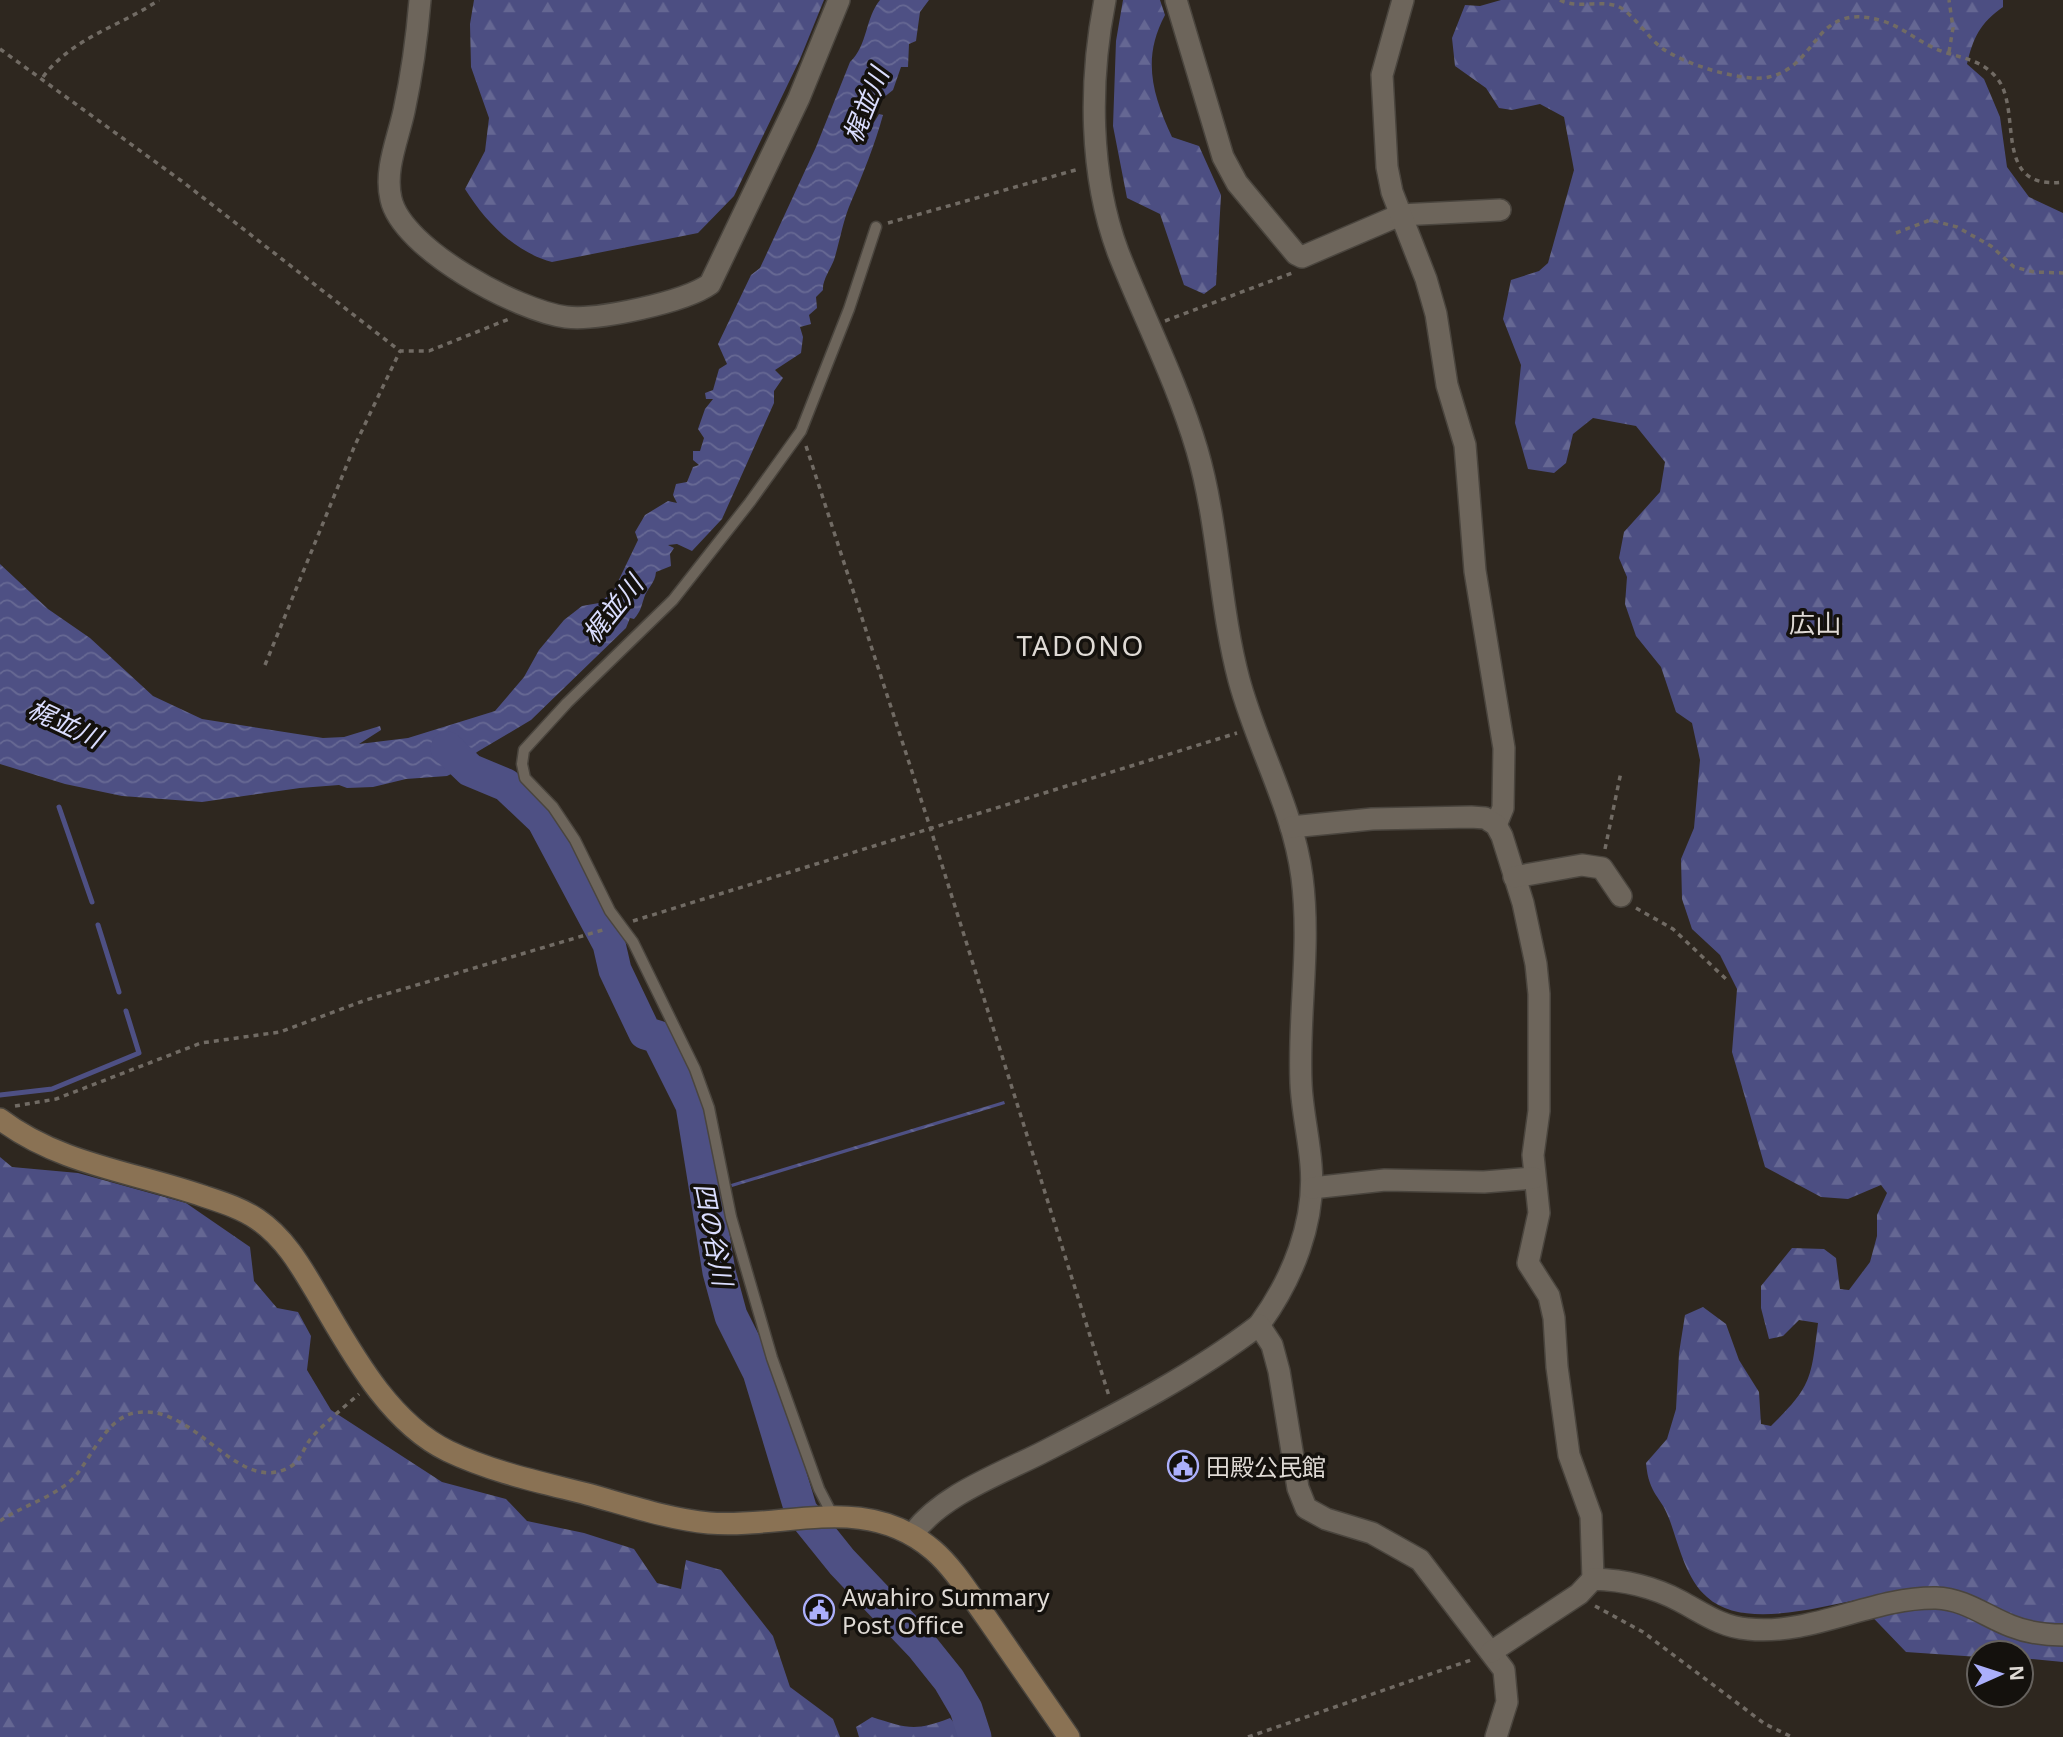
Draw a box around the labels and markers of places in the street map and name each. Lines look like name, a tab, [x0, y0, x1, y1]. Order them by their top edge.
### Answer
public building icon: 田殿公民館	[1166, 1449, 1200, 1483]
place label: 田殿公民館	[1206, 1450, 1326, 1483]
place label: Awahiro Summary Post Office	[842, 1580, 1050, 1641]
public building icon: Awahiro Summary Post Office	[802, 1593, 836, 1627]

